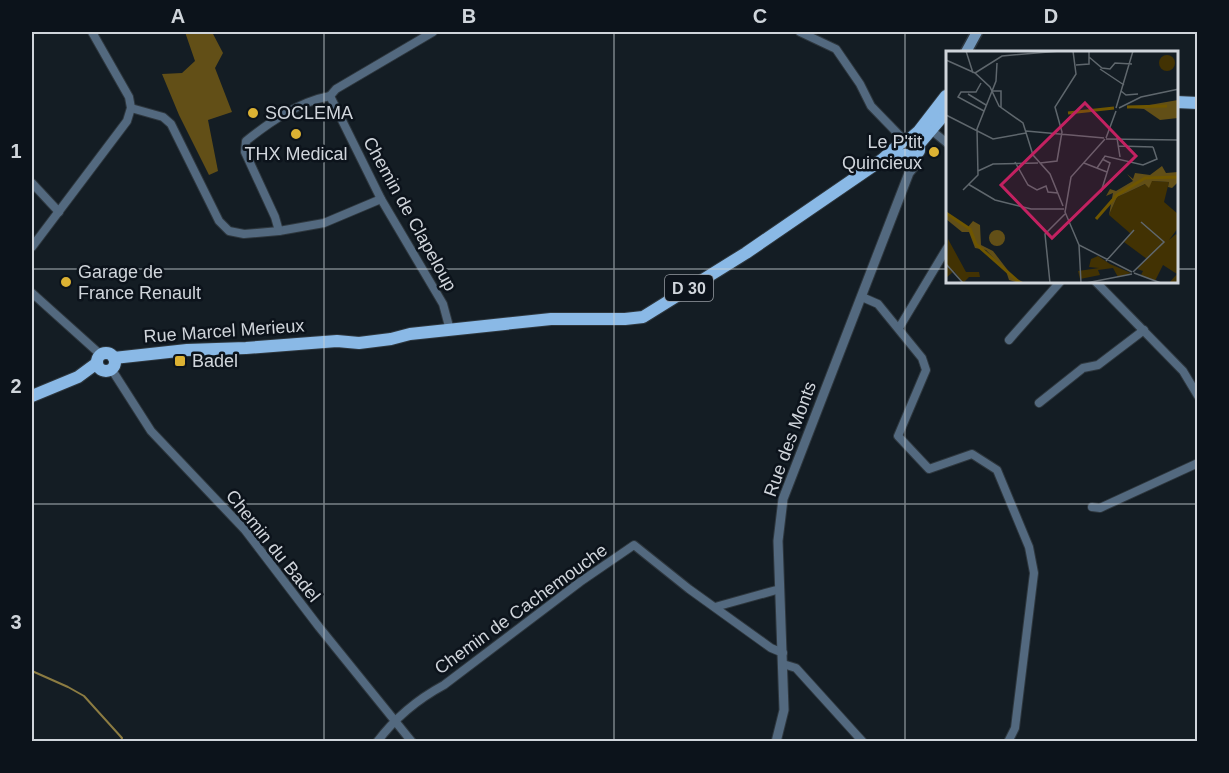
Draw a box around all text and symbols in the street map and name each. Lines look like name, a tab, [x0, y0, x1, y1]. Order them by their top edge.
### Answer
text: A	[171, 5, 185, 27]
text: B	[462, 5, 476, 27]
text: C	[753, 5, 767, 27]
text: D	[1044, 5, 1058, 27]
inset map	[946, 51, 1178, 284]
place label: SOCLEMA	[265, 103, 353, 123]
marker: SOCLEMA	[246, 106, 260, 120]
marker: THX Medical	[289, 127, 303, 141]
place label: Le P'tit Quincieux	[842, 132, 922, 173]
street label: Chemin de Clapeloup	[359, 133, 461, 295]
text: 1	[10, 140, 22, 162]
place label: THX Medical	[244, 144, 348, 164]
marker: Le P'tit Quincieux	[927, 145, 941, 159]
place label: Garage de France Renault	[78, 262, 201, 303]
marker: Garage de France Renault	[59, 275, 73, 289]
road number: D 30	[665, 275, 713, 301]
street label: Rue Marcel Merieux	[143, 315, 305, 347]
place label: Badel	[192, 351, 238, 371]
marker: Badel	[173, 354, 187, 368]
text: 2	[10, 375, 22, 397]
street label: Rue des Monts	[760, 379, 820, 499]
street label: Chemin du Badel	[222, 486, 324, 606]
street label: Chemin de Cachemouche	[431, 540, 611, 678]
text: 3	[10, 611, 22, 633]

